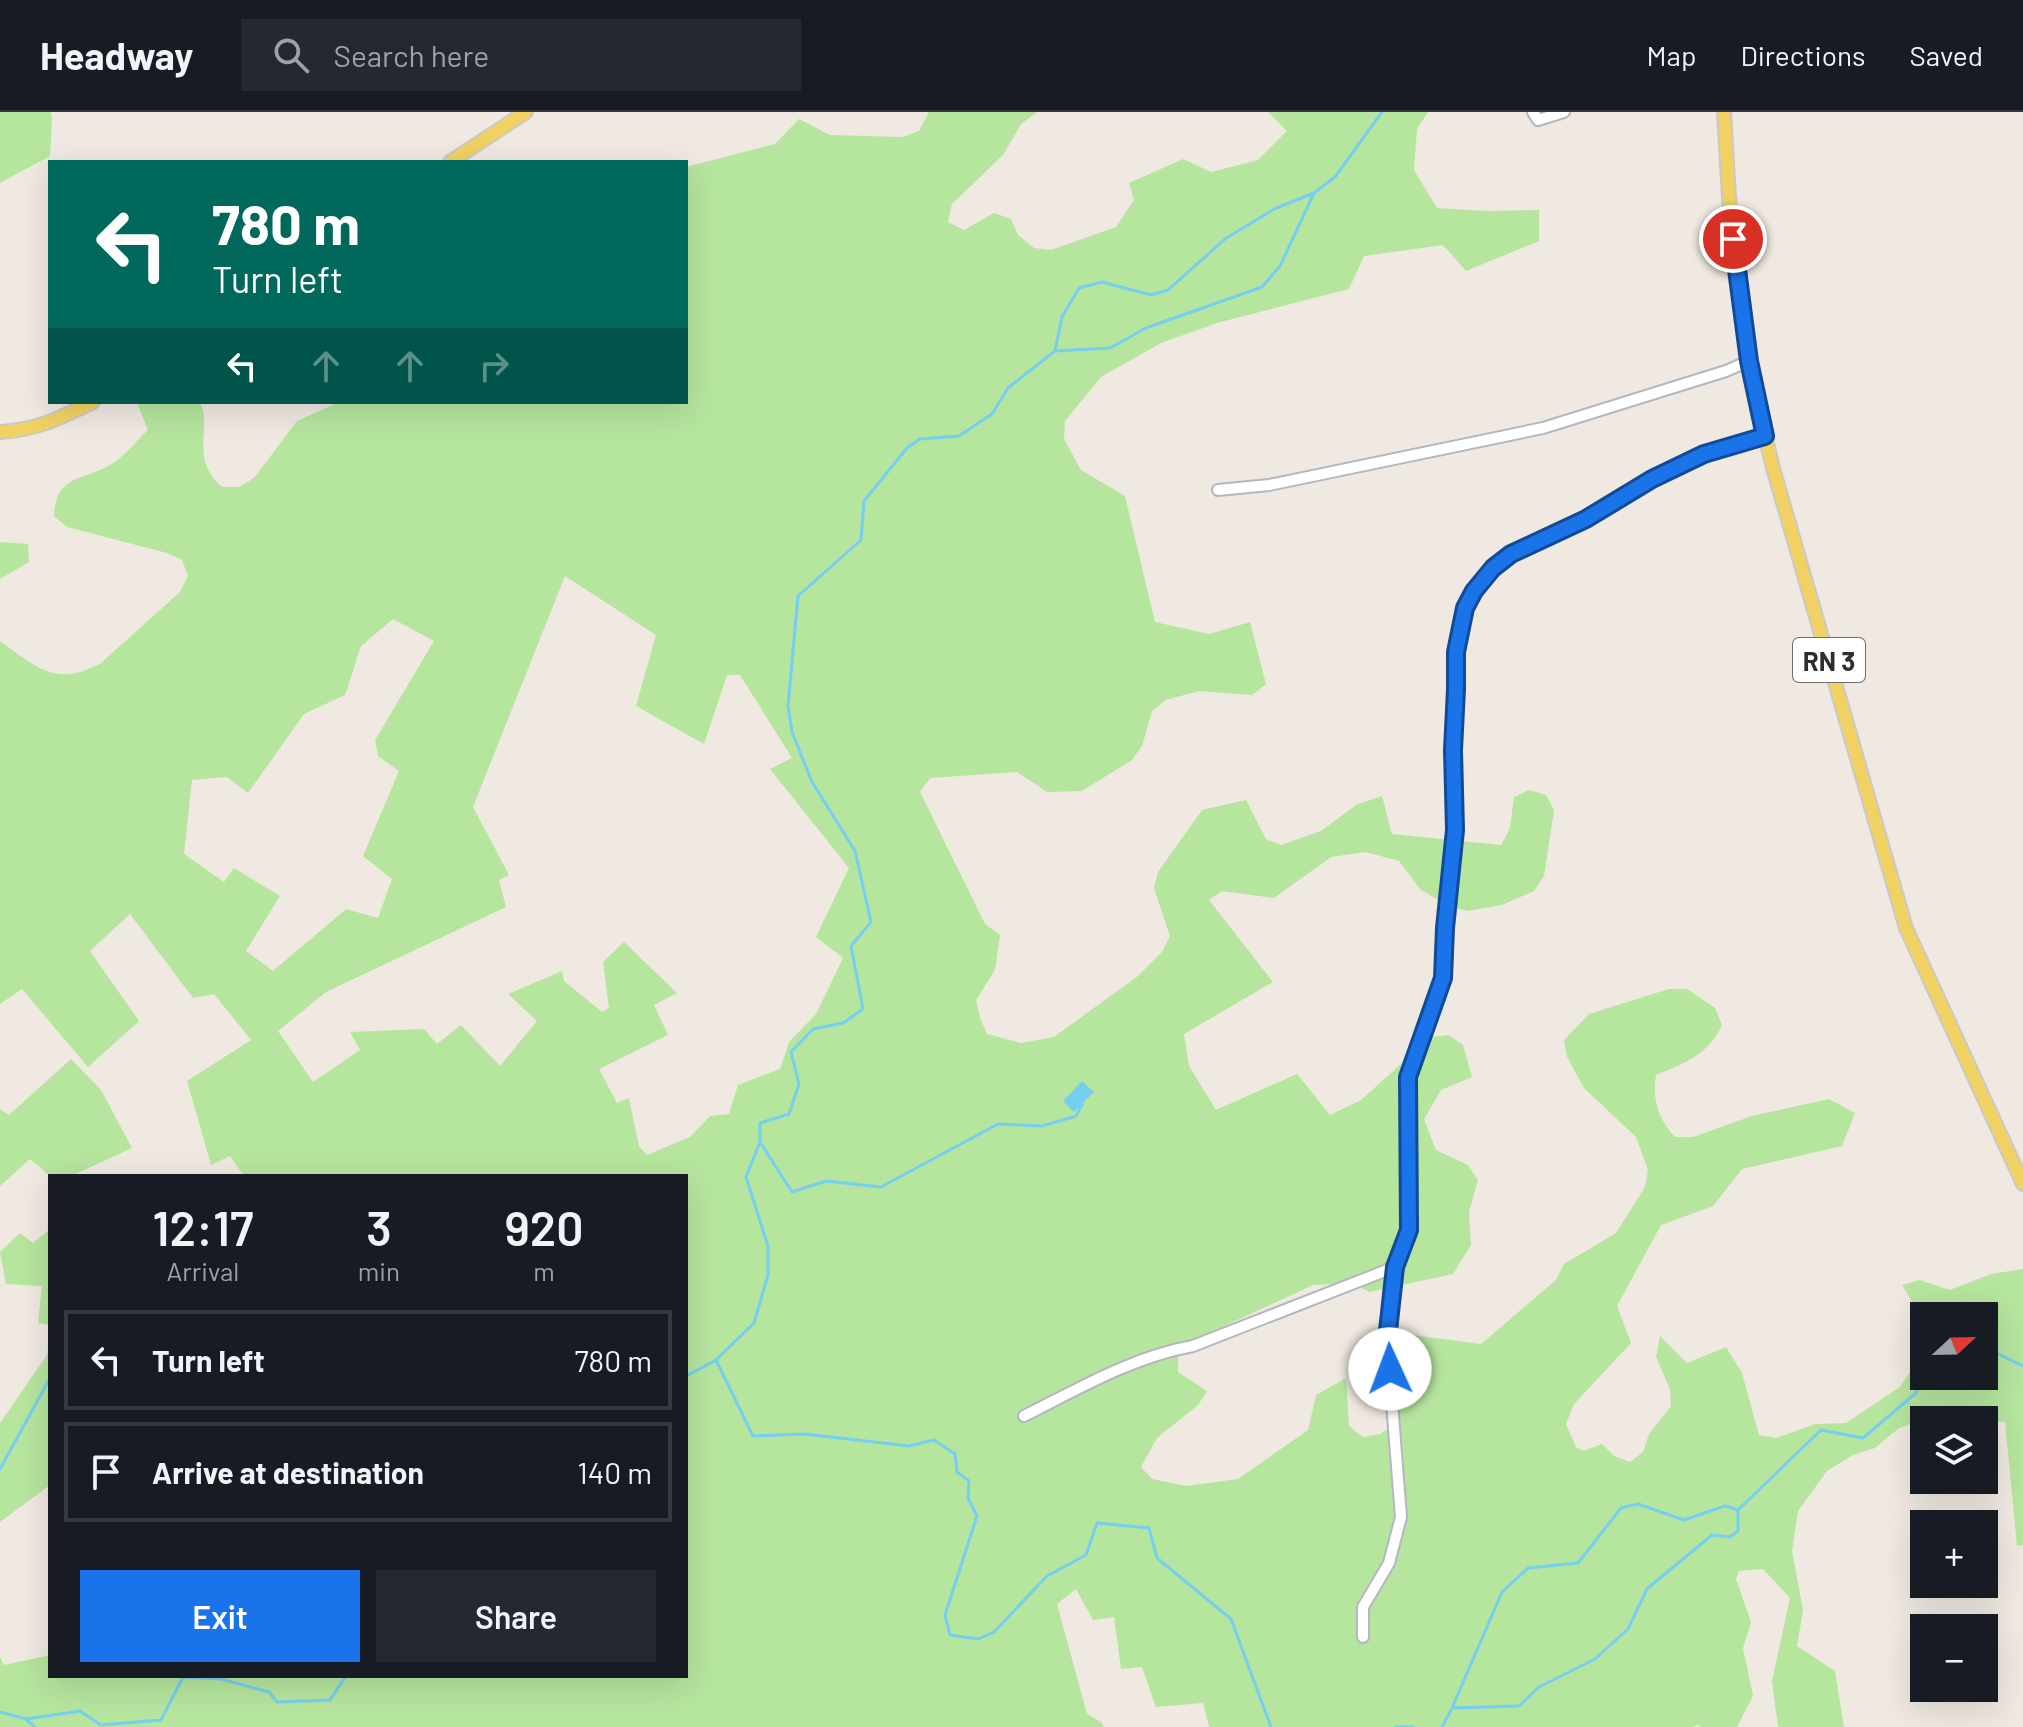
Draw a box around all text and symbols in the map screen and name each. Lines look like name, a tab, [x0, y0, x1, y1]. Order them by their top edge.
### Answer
search box	[241, 19, 801, 91]
text: Headway	[40, 32, 193, 78]
icon: search	[269, 33, 313, 77]
text: Search here	[333, 37, 489, 73]
text: Map	[1647, 38, 1696, 72]
text: Directions	[1740, 38, 1866, 72]
text: Saved	[1910, 38, 1983, 72]
text: 780 m	[212, 189, 360, 256]
icon: left	[80, 192, 184, 296]
pin	[1699, 205, 1767, 273]
icon: arrive	[1711, 217, 1755, 261]
text: Turn left	[212, 257, 343, 300]
icon: left	[220, 344, 264, 388]
icon: ahead	[304, 344, 348, 388]
icon: ahead	[388, 344, 432, 388]
icon: right	[472, 344, 516, 388]
road number: RN 3	[1793, 638, 1865, 682]
text: 12:17	[153, 1198, 253, 1256]
text: 3	[366, 1198, 392, 1256]
text: 920	[504, 1198, 583, 1256]
text: Arrival	[167, 1255, 239, 1286]
text: min	[358, 1255, 400, 1286]
text: m	[533, 1255, 555, 1286]
north arrow	[1910, 1302, 1998, 1390]
map controls	[1910, 1302, 1998, 1702]
position arrow	[1348, 1327, 1432, 1411]
icon: left	[84, 1338, 128, 1382]
text: Turn left	[152, 1342, 265, 1378]
text: 780 m	[574, 1342, 652, 1378]
button: layers	[1910, 1406, 1998, 1494]
icon: arrive	[84, 1450, 128, 1494]
text: Arrive at destination	[152, 1454, 424, 1490]
text: 140 m	[577, 1454, 652, 1490]
button: +	[1910, 1510, 1998, 1598]
button: Exit	[80, 1570, 360, 1662]
button: Share	[376, 1570, 656, 1662]
button: −	[1910, 1614, 1998, 1702]

